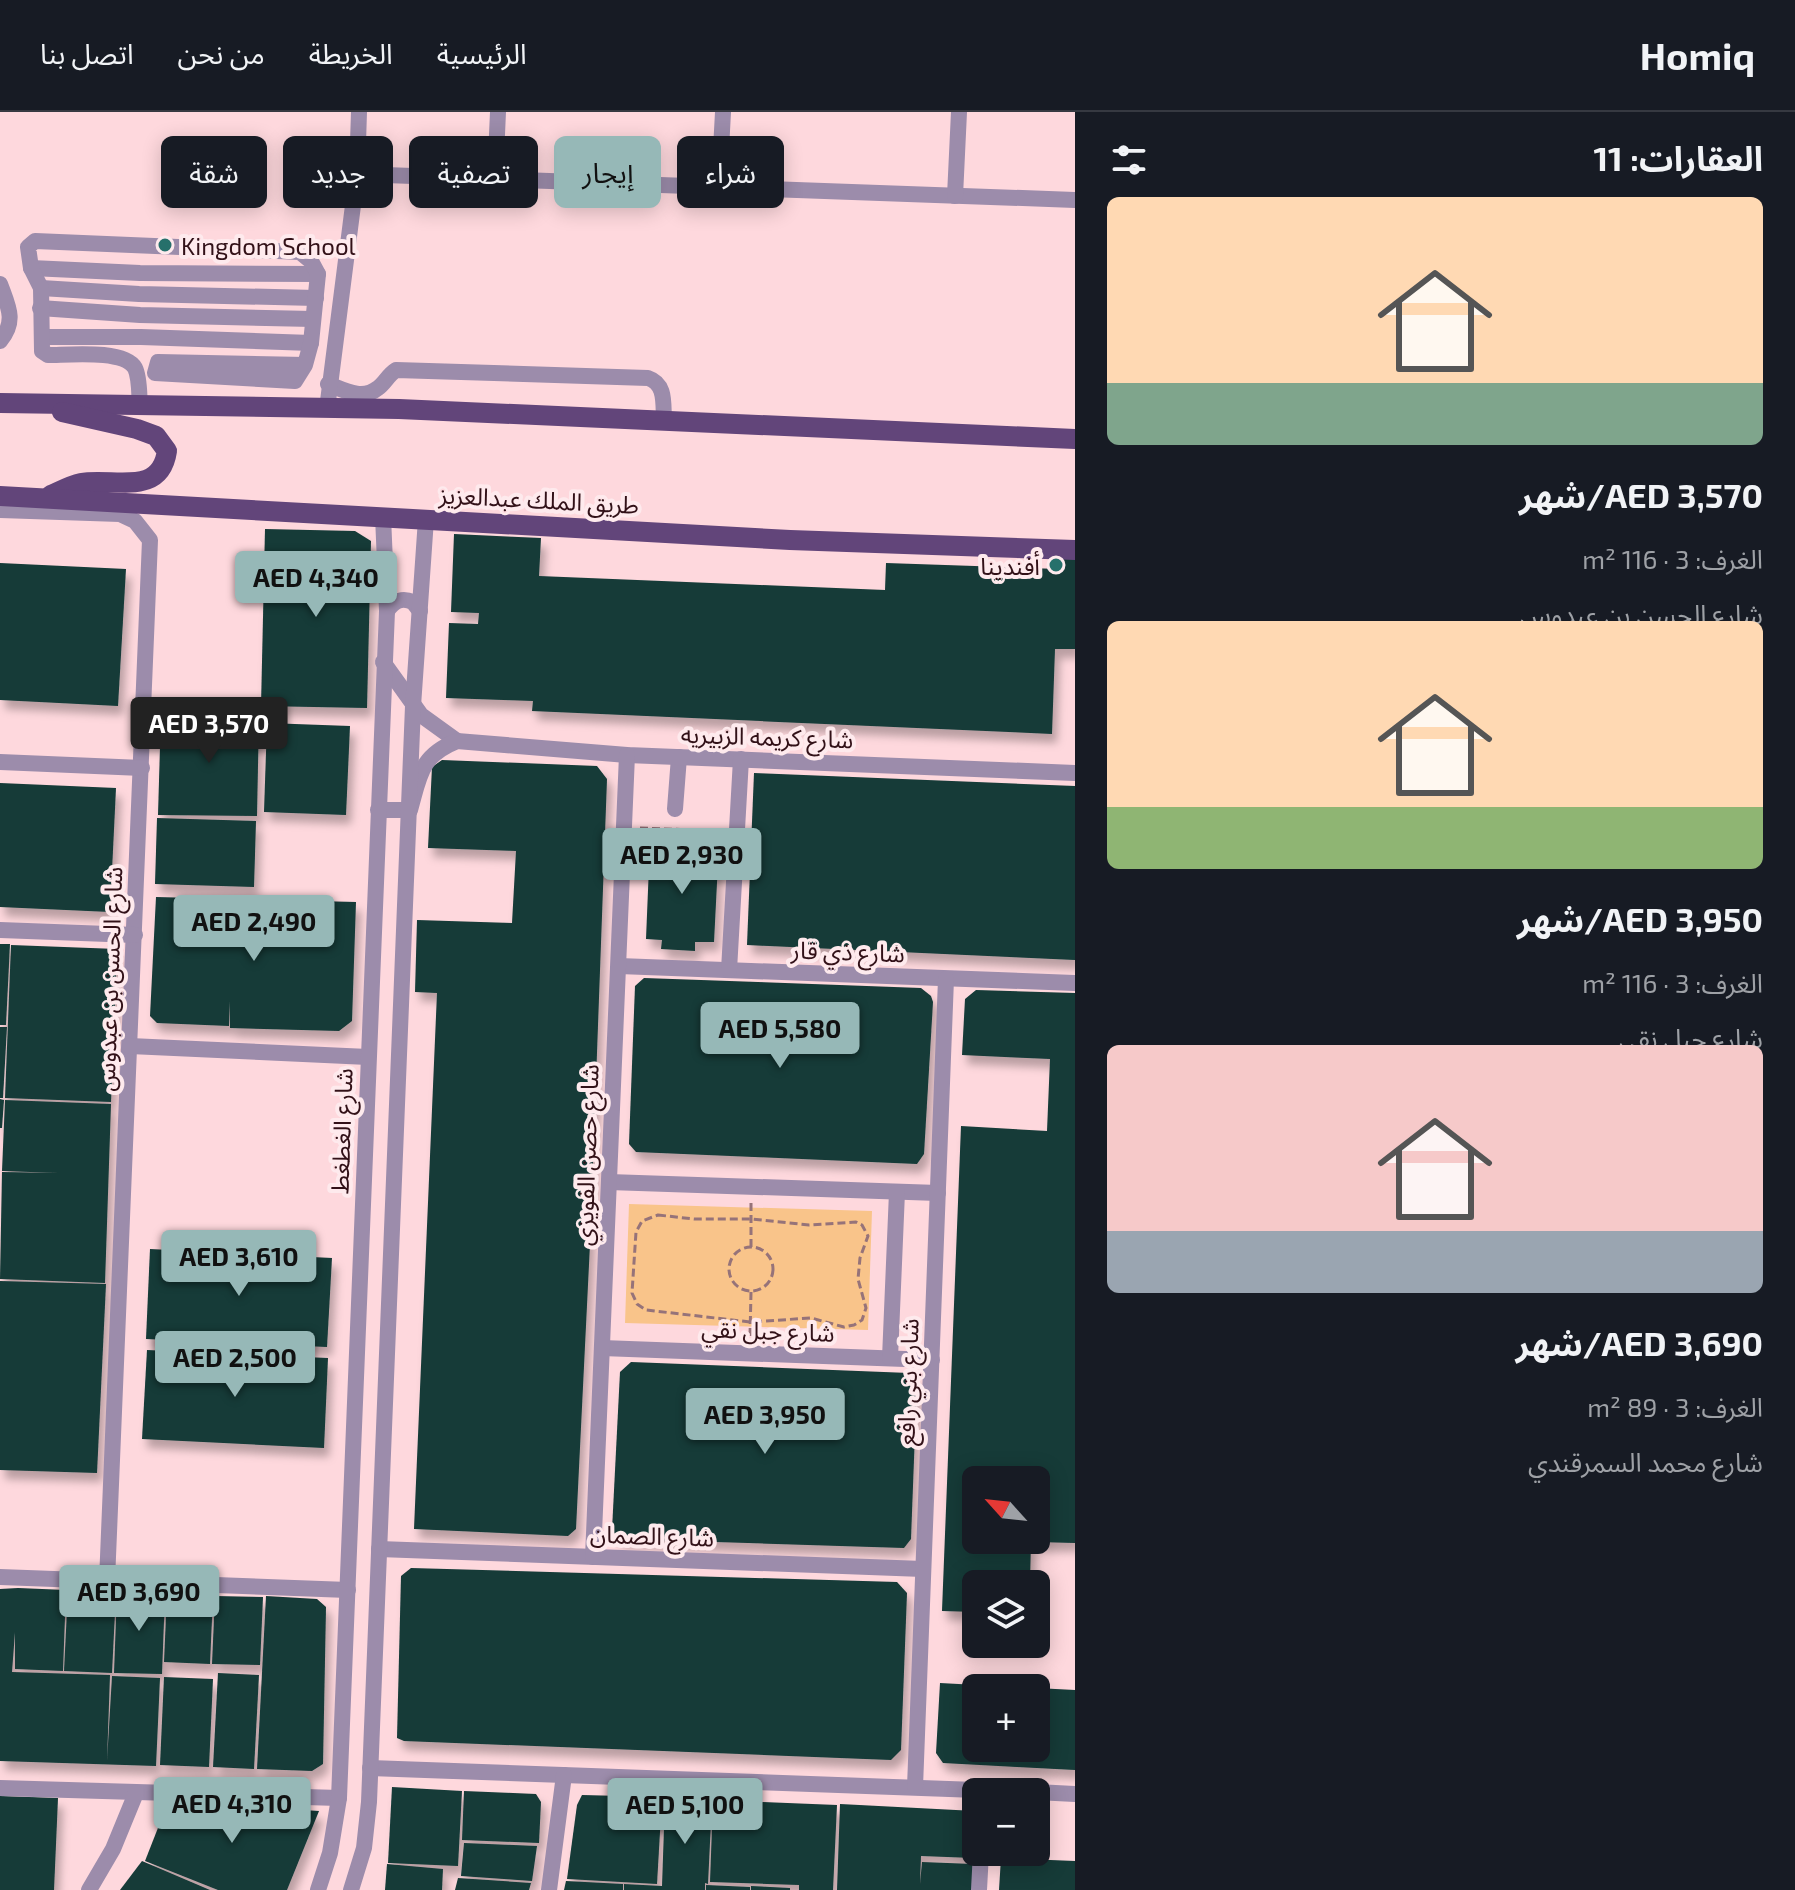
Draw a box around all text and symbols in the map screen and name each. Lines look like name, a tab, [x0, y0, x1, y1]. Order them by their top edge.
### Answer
text: Homiq	[1640, 32, 1755, 78]
text: اتصل بنا	[40, 36, 134, 70]
text: من نحن	[178, 36, 265, 70]
text: الخريطة	[309, 36, 393, 70]
text: الرئيسية	[437, 36, 527, 70]
chip: شقة	[161, 136, 267, 208]
chip: جديد	[283, 136, 393, 208]
chip: تصفية	[409, 136, 538, 208]
chip: إيجار	[554, 136, 661, 208]
chip: شراء	[677, 136, 784, 208]
text: العقارات: 11	[1593, 137, 1763, 178]
icon: filters	[1107, 138, 1151, 182]
place label: Kingdom School	[181, 231, 356, 260]
marker: Kingdom School	[156, 236, 174, 254]
icon: home	[1363, 249, 1507, 393]
text: AED 3,570/شهر	[1519, 474, 1763, 515]
street label: طريق الملك عبدالعزيز	[437, 479, 640, 521]
text: الغرف: 3 · 116 m²	[1582, 543, 1763, 574]
place label: أفندينا	[980, 550, 1040, 580]
pin: AED 4,340	[224, 551, 408, 619]
marker: أفندينا	[1047, 556, 1065, 574]
text: AED 4,340	[253, 561, 379, 592]
text: شارع الحسن بن عبدوس	[1519, 598, 1763, 629]
icon: home	[1363, 673, 1507, 817]
pin: AED 3,570	[117, 697, 301, 765]
text: AED 3,570	[149, 707, 269, 738]
street label: شارع كريمه الزبيريه	[680, 718, 854, 758]
pin: AED 2,930	[590, 828, 774, 896]
text: AED 2,930	[620, 838, 744, 869]
street label: شارع الحسن بن عبدوس	[91, 866, 131, 1092]
pin: AED 2,490	[162, 895, 346, 963]
text: AED 3,950/شهر	[1517, 898, 1763, 939]
text: AED 2,490	[192, 905, 316, 936]
street label: شارع ذي قار	[789, 934, 905, 973]
text: الغرف: 3 · 116 m²	[1582, 967, 1763, 998]
pin: AED 5,580	[688, 1002, 872, 1070]
text: AED 5,580	[719, 1012, 841, 1043]
text: شارع جبل نقي	[1619, 1022, 1763, 1053]
street label: شارع حصن الفويزي	[568, 1064, 609, 1247]
street label: شارع الغطغط	[324, 1067, 362, 1195]
icon: home	[1363, 1097, 1507, 1241]
pin: AED 3,610	[147, 1230, 331, 1298]
text: AED 3,610	[179, 1240, 299, 1271]
street label: شارع جبل نقي	[701, 1313, 835, 1352]
street label: شارع بني رافع	[890, 1318, 929, 1446]
text: AED 3,690/شهر	[1516, 1322, 1763, 1363]
pin: AED 2,500	[143, 1331, 327, 1399]
text: AED 2,500	[173, 1341, 297, 1372]
pin: AED 3,950	[673, 1388, 857, 1456]
text: الغرف: 3 · 89 m²	[1587, 1391, 1763, 1422]
text: AED 3,950	[704, 1398, 826, 1429]
text: شارع محمد السمرقندي	[1528, 1446, 1763, 1477]
north arrow	[962, 1466, 1050, 1554]
map controls	[962, 1466, 1050, 1866]
street label: شارع الصمان	[589, 1518, 715, 1556]
pin: AED 3,690	[47, 1565, 231, 1633]
button: layers	[962, 1570, 1050, 1658]
text: AED 3,690	[77, 1575, 201, 1606]
button: +	[962, 1674, 1050, 1762]
pin: AED 4,310	[140, 1777, 324, 1845]
pin: AED 5,100	[593, 1778, 777, 1846]
button: −	[962, 1778, 1050, 1866]
text: AED 4,310	[172, 1787, 292, 1818]
text: AED 5,100	[626, 1788, 744, 1819]

